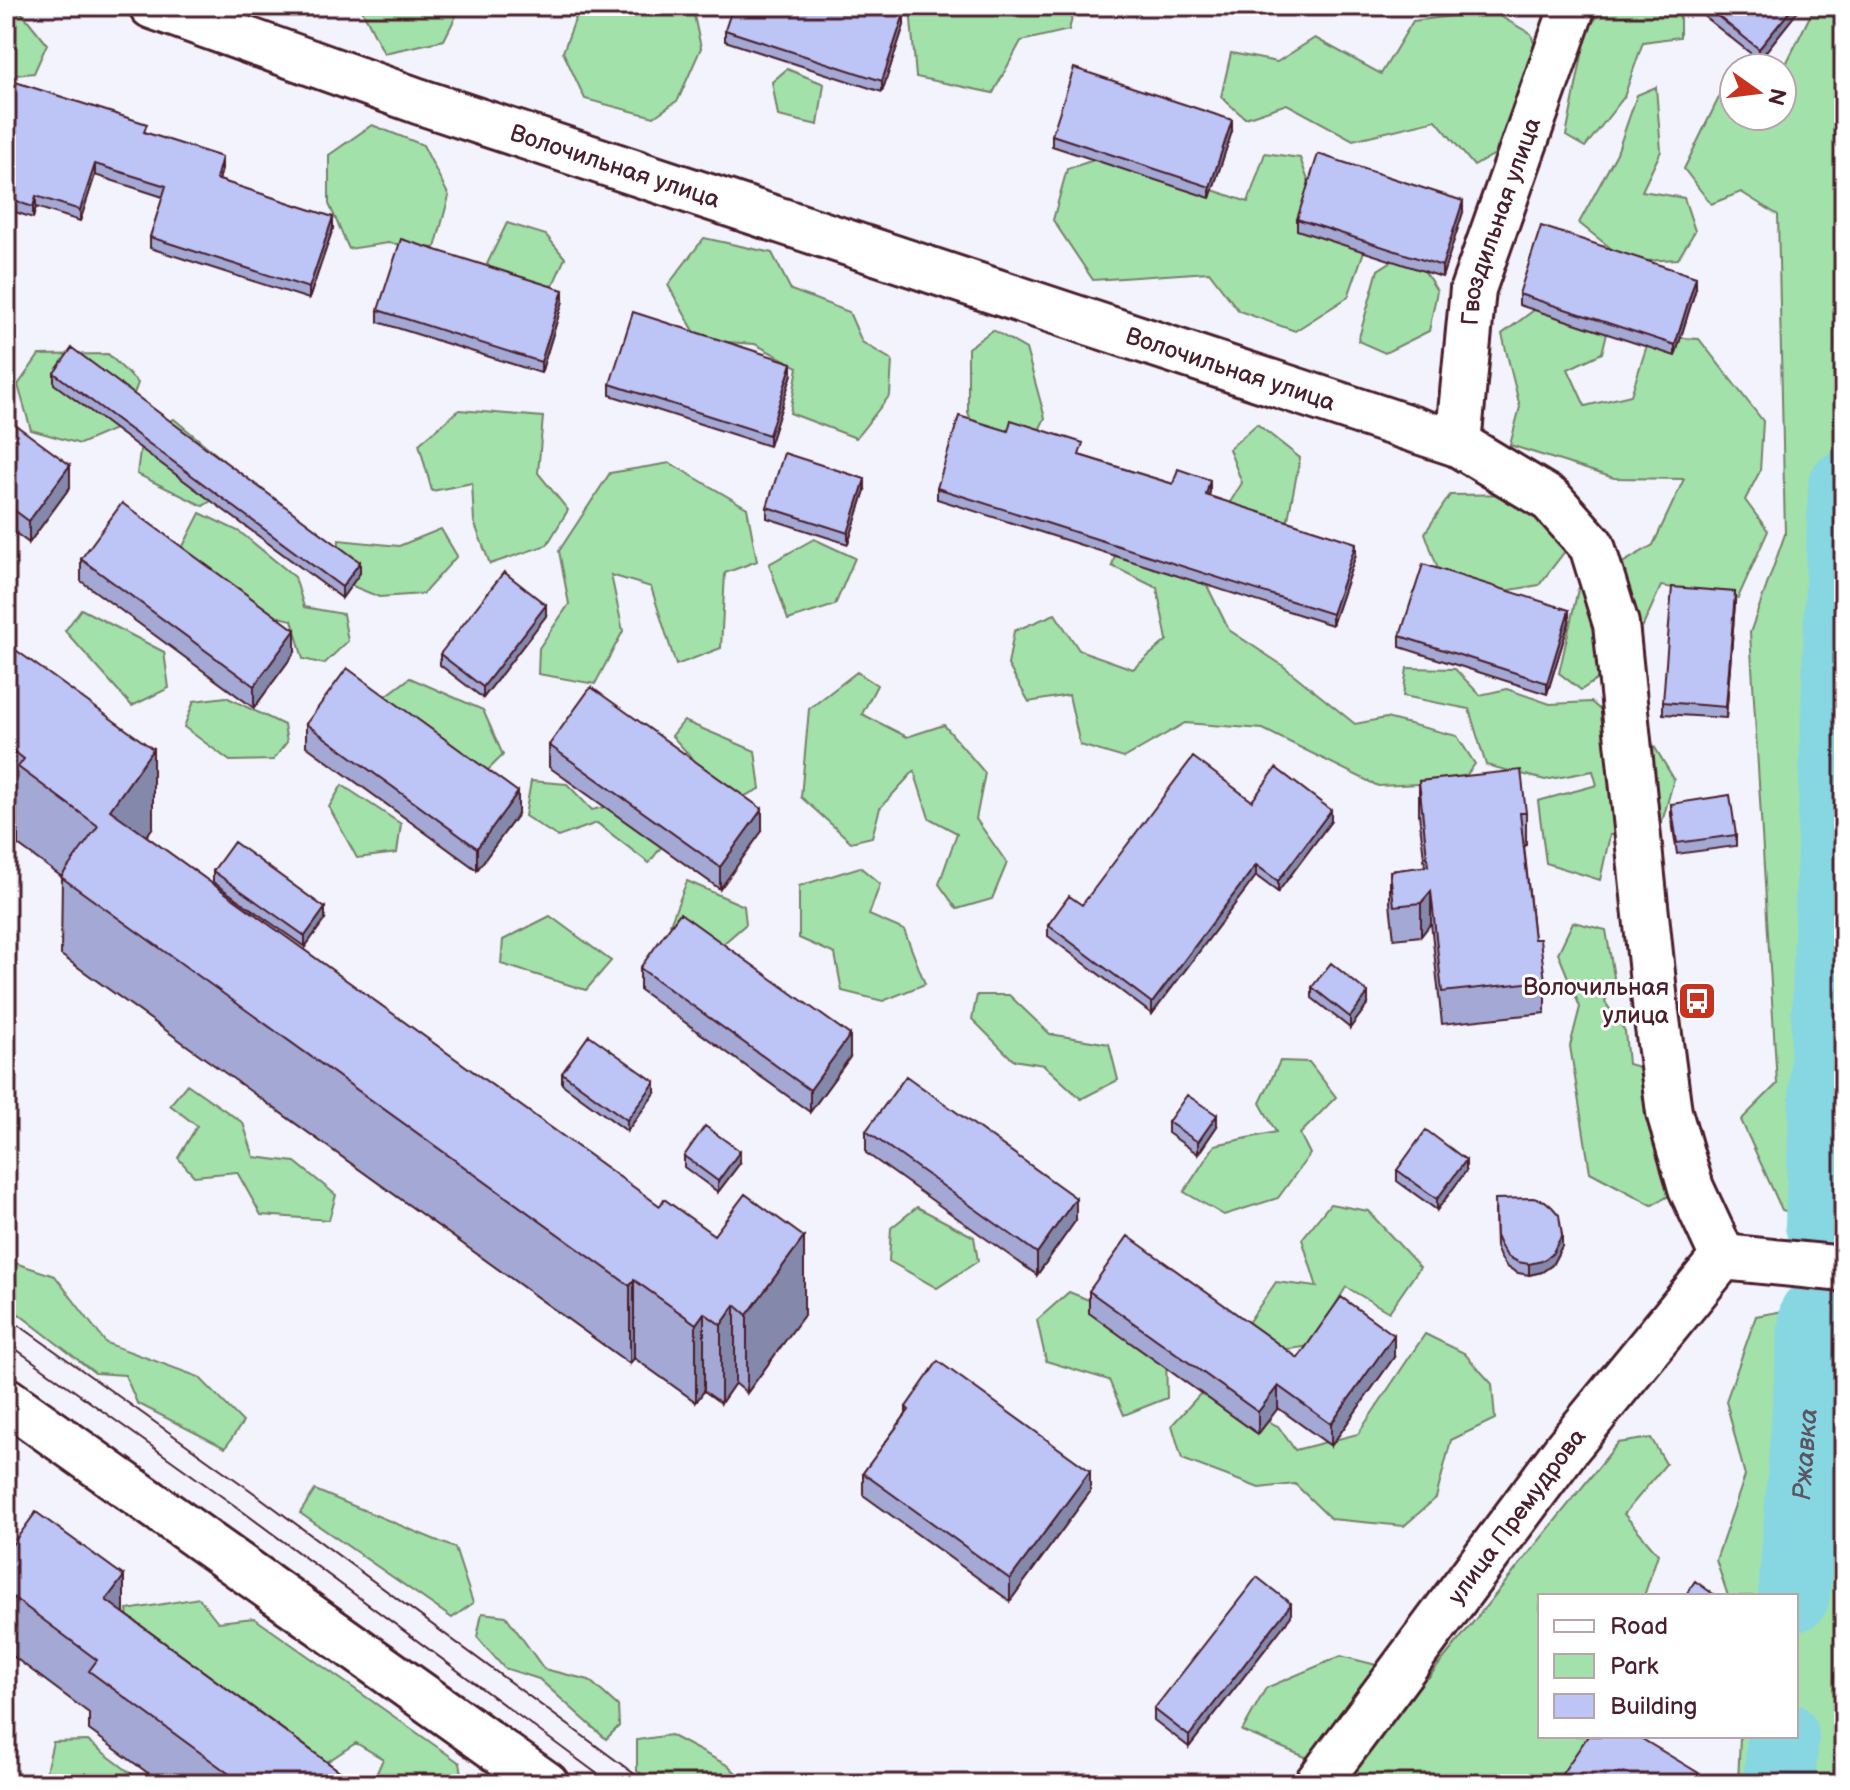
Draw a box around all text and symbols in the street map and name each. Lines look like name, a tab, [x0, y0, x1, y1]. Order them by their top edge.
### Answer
north arrow	[1718, 52, 1798, 132]
text: N	[1761, 85, 1791, 108]
street label: Гвоздильная улица	[1456, 114, 1547, 327]
street label: Волочильная улица	[506, 118, 724, 215]
street label: Волочильная улица	[1122, 321, 1339, 418]
place label: Волочильная улица	[1523, 973, 1669, 1030]
bus stop icon: Волочильная улица	[1676, 980, 1718, 1022]
water label: Ржавка	[1787, 1407, 1825, 1502]
street label: улица Премудрова	[1442, 1423, 1592, 1610]
legend	[1538, 1594, 1798, 1738]
text: Road	[1610, 1612, 1668, 1641]
text: Park	[1610, 1652, 1658, 1681]
text: Building	[1610, 1692, 1697, 1721]

